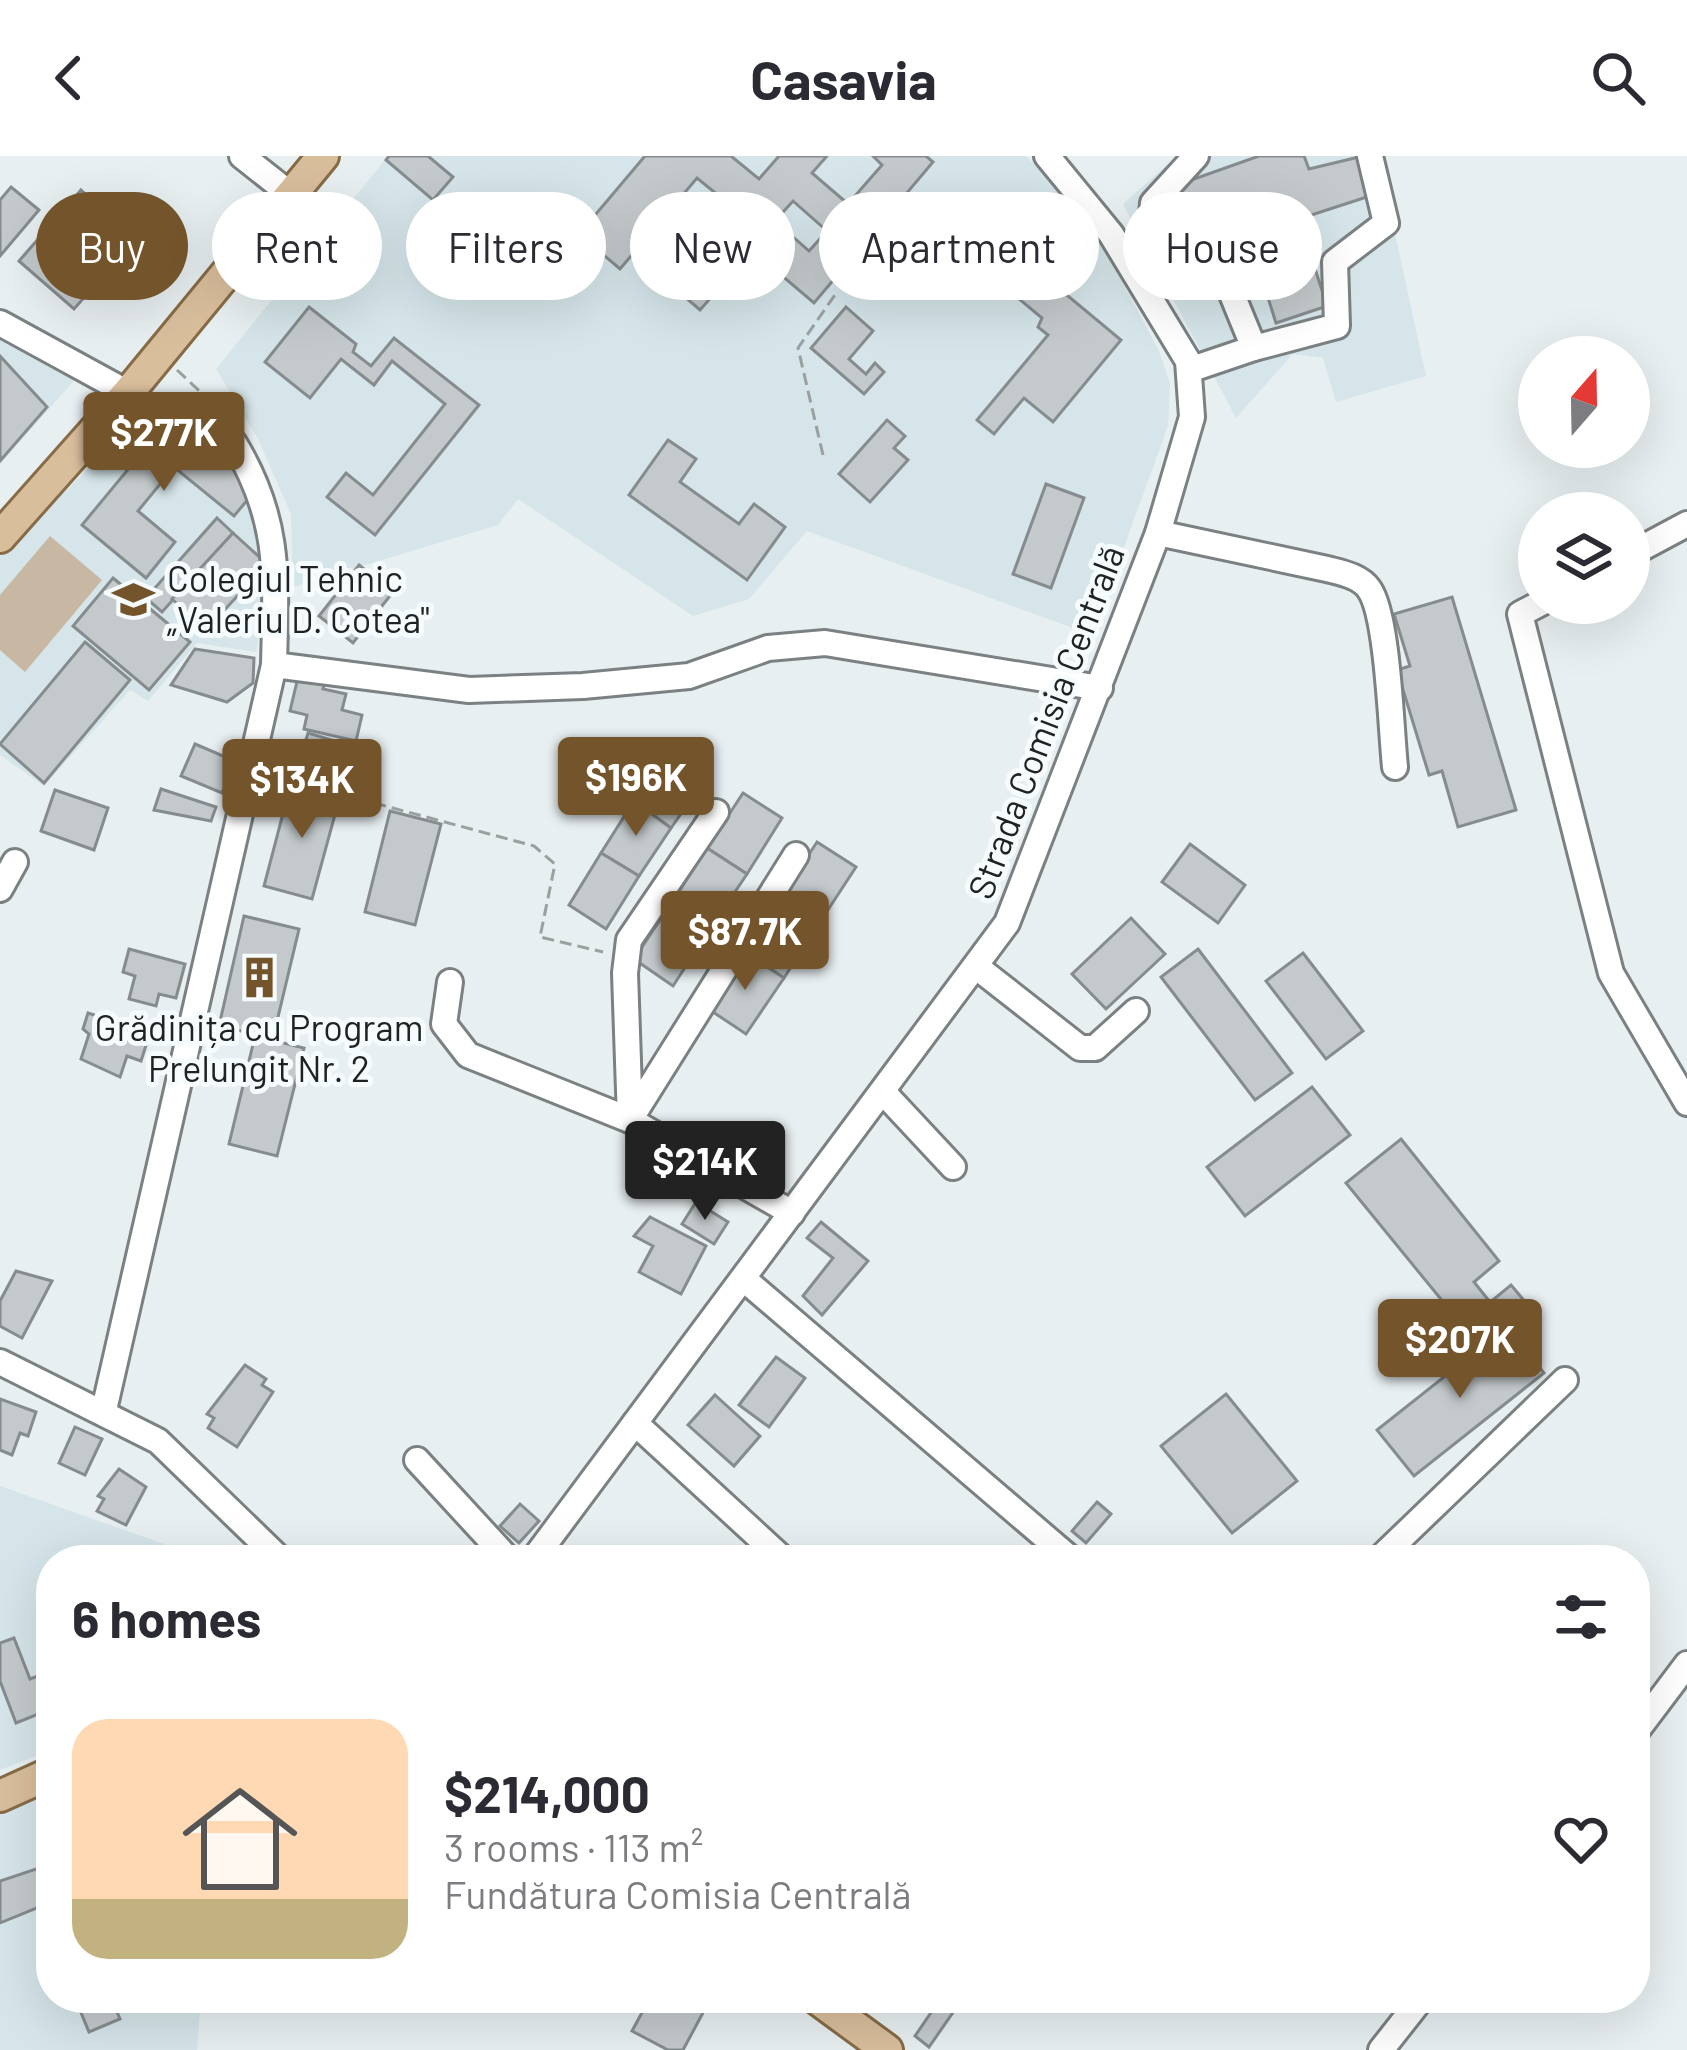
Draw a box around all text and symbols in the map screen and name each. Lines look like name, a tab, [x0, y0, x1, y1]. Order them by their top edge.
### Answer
icon: back	[36, 45, 102, 111]
icon: search	[1585, 45, 1651, 111]
text: Casavia	[750, 46, 937, 111]
chip: Buy	[36, 192, 188, 300]
chip: Rent	[212, 192, 382, 300]
chip: Filters	[406, 192, 606, 300]
chip: New	[630, 192, 795, 300]
chip: Apartment	[819, 192, 1099, 300]
chip: House	[1123, 192, 1322, 300]
north arrow	[1518, 336, 1650, 468]
map controls	[1518, 336, 1650, 624]
pin: $277K	[80, 392, 248, 494]
text: $277K	[110, 407, 218, 454]
button: layers	[1518, 492, 1650, 624]
street label: Strada Comisia Centrală	[957, 539, 1132, 904]
place label: Colegiul Tehnic „Valeriu D. Cotea"	[167, 556, 430, 640]
school or university icon: Colegiul Tehnic „Valeriu D. Cotea"	[110, 577, 156, 623]
pin: $196K	[552, 737, 720, 839]
pin: $134K	[218, 739, 386, 841]
text: $196K	[585, 752, 687, 799]
text: $134K	[249, 754, 355, 801]
pin: $87.7K	[647, 891, 843, 993]
text: $87.7K	[688, 906, 802, 953]
building icon: Grădinița cu Program Prelungit Nr. 2	[236, 955, 282, 1001]
place label: Grădinița cu Program Prelungit Nr. 2	[95, 1005, 423, 1089]
pin: $214K	[621, 1121, 789, 1223]
text: $214K	[652, 1136, 758, 1183]
pin: $207K	[1376, 1299, 1544, 1401]
text: $207K	[1405, 1314, 1515, 1361]
icon: filters	[1548, 1584, 1614, 1650]
text: 6 homes	[72, 1587, 261, 1648]
text: $214,000	[444, 1762, 650, 1823]
icon: home	[168, 1767, 312, 1911]
icon: heart	[1548, 1806, 1614, 1872]
text: 3 rooms · 113 m²	[444, 1823, 703, 1870]
text: Fundătura Comisia Centrală	[444, 1870, 911, 1917]

